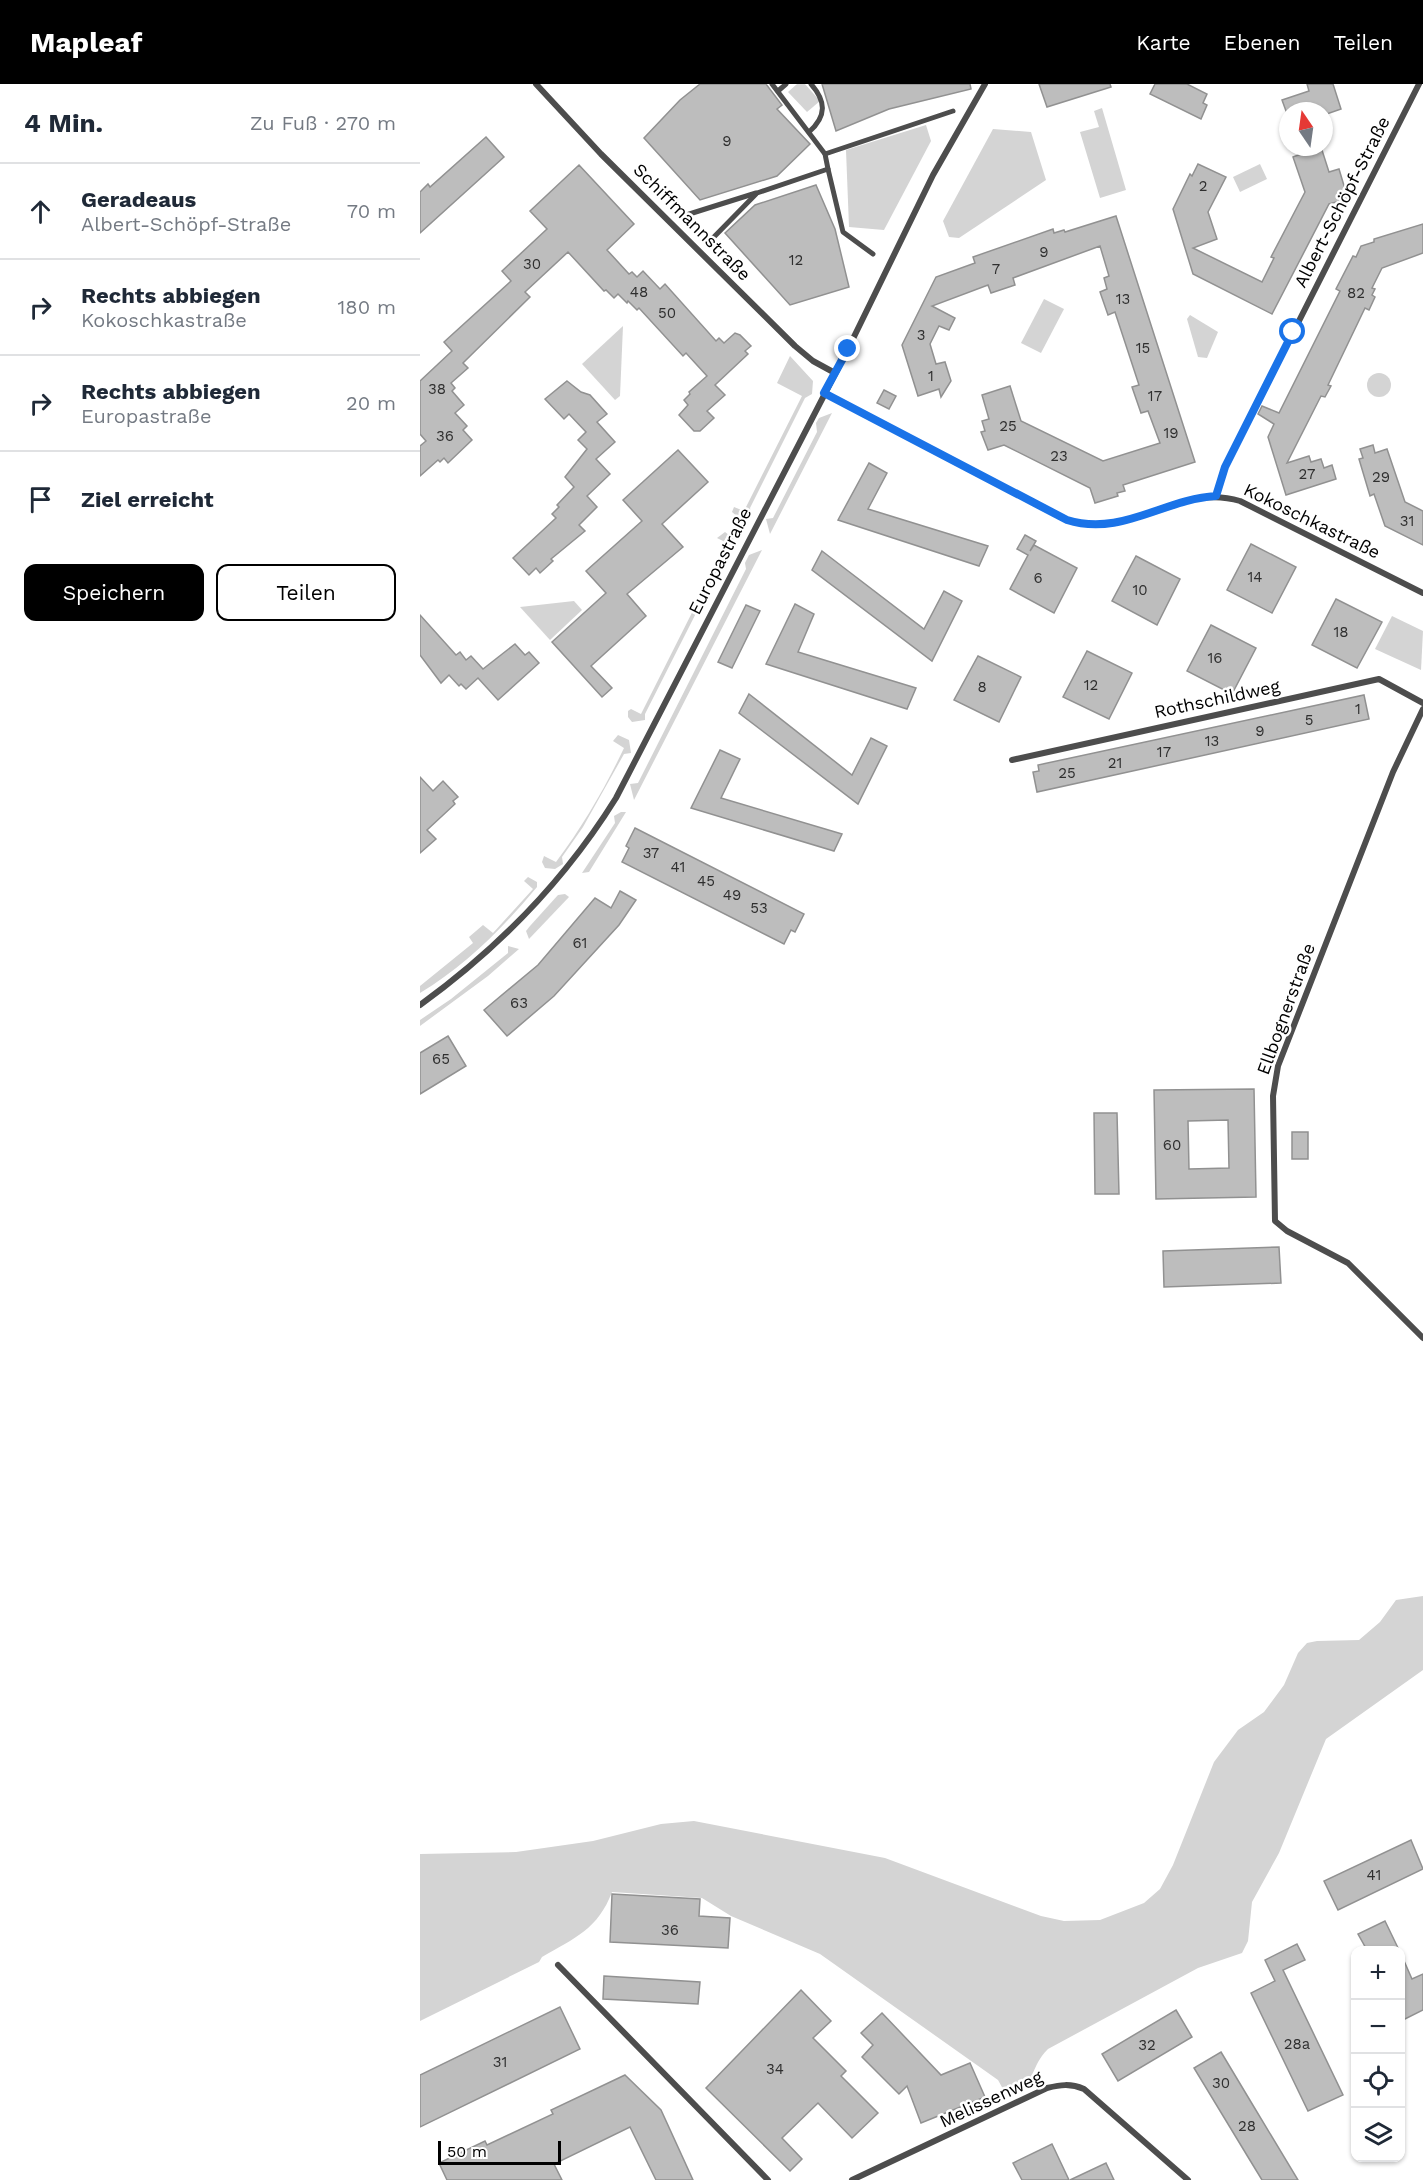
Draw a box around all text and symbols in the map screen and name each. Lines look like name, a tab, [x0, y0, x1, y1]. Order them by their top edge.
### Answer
text: Mapleaf	[30, 26, 142, 59]
text: Karte	[1136, 30, 1191, 55]
text: Ebenen	[1224, 30, 1300, 55]
text: Teilen	[1333, 30, 1393, 55]
north arrow	[1279, 102, 1333, 156]
text: 4 Min.	[24, 108, 103, 138]
text: Zu Fuß · 270 m	[250, 111, 396, 135]
street label: Albert-Schöpf-Straße	[1289, 113, 1394, 291]
house number: 9	[722, 132, 732, 150]
street label: Schiffmannstraße	[629, 159, 755, 285]
house number: 2	[1199, 177, 1207, 195]
text: Geradeaus	[81, 187, 196, 212]
icon: ahead	[24, 195, 57, 228]
text: 70 m	[347, 199, 396, 223]
text: Albert-Schöpf-Straße	[81, 212, 291, 236]
house number: 9	[1039, 243, 1049, 261]
house number: 12	[789, 251, 803, 269]
house number: 30	[523, 255, 541, 273]
house number: 7	[992, 260, 1000, 278]
text: Rechts abbiegen	[81, 283, 261, 308]
house number: 48	[630, 283, 648, 301]
house number: 82	[1347, 284, 1365, 302]
house number: 13	[1116, 290, 1130, 308]
icon: right	[24, 291, 57, 324]
text: 180 m	[338, 295, 396, 319]
house number: 50	[658, 304, 676, 322]
text: Kokoschkastraße	[81, 308, 247, 332]
route start	[1279, 318, 1305, 344]
house number: 3	[917, 326, 925, 344]
route end	[834, 335, 860, 361]
house number: 15	[1136, 339, 1150, 357]
house number: 1	[928, 367, 934, 385]
text: Rechts abbiegen	[81, 379, 261, 404]
house number: 38	[428, 380, 446, 398]
icon: right	[24, 387, 57, 420]
house number: 17	[1148, 387, 1162, 405]
text: 20 m	[346, 391, 396, 415]
text: Europastraße	[81, 404, 212, 428]
house number: 25	[999, 417, 1017, 435]
house number: 19	[1163, 424, 1179, 442]
house number: 36	[436, 427, 454, 445]
house number: 23	[1050, 447, 1068, 465]
house number: 27	[1299, 465, 1315, 483]
house number: 29	[1372, 468, 1390, 486]
street label: Kokoschkastraße	[1241, 478, 1384, 563]
icon: arrive	[24, 483, 57, 516]
text: Ziel erreicht	[81, 487, 214, 512]
street label: Europastraße	[684, 504, 756, 618]
house number: 31	[1400, 512, 1414, 530]
button: Speichern	[24, 564, 204, 621]
button: Teilen	[216, 564, 396, 621]
house number: 14	[1247, 568, 1263, 586]
house number: 6	[1033, 569, 1043, 587]
house number: 10	[1132, 581, 1148, 599]
house number: 18	[1333, 623, 1349, 641]
house number: 16	[1208, 649, 1222, 667]
street label: Rothschildweg	[1152, 675, 1282, 722]
house number: 12	[1084, 676, 1098, 694]
house number: 8	[977, 678, 987, 696]
house number: 1	[1355, 700, 1361, 718]
house number: 5	[1305, 711, 1313, 729]
house number: 9	[1255, 722, 1265, 740]
house number: 13	[1205, 732, 1219, 750]
house number: 17	[1157, 743, 1171, 761]
house number: 21	[1108, 754, 1122, 772]
house number: 25	[1058, 764, 1076, 782]
house number: 37	[643, 844, 659, 862]
house number: 41	[671, 858, 685, 876]
house number: 45	[697, 872, 715, 890]
house number: 49	[723, 886, 741, 904]
house number: 53	[750, 899, 768, 917]
house number: 61	[573, 934, 587, 952]
street label: Ellbognerstraße	[1252, 940, 1319, 1077]
house number: 63	[510, 994, 528, 1012]
house number: 65	[432, 1050, 450, 1068]
house number: 60	[1163, 1136, 1181, 1154]
house number: 41	[1367, 1866, 1381, 1884]
house number: 36	[661, 1921, 679, 1939]
map controls	[1351, 1946, 1405, 2162]
button: +	[1351, 1946, 1405, 2000]
button: −	[1351, 2000, 1405, 2054]
house number: 28a	[1284, 2035, 1311, 2053]
house number: 32	[1138, 2036, 1156, 2054]
house number: 31	[493, 2053, 507, 2071]
button: locate	[1351, 2054, 1405, 2108]
house number: 34	[766, 2060, 784, 2078]
street label: Melissenweg	[936, 2065, 1046, 2132]
house number: 30	[1212, 2074, 1230, 2092]
button: layers	[1351, 2108, 1405, 2162]
house number: 28	[1238, 2117, 1256, 2135]
scale bar	[438, 2138, 561, 2166]
text: 50 m	[447, 2142, 487, 2161]

